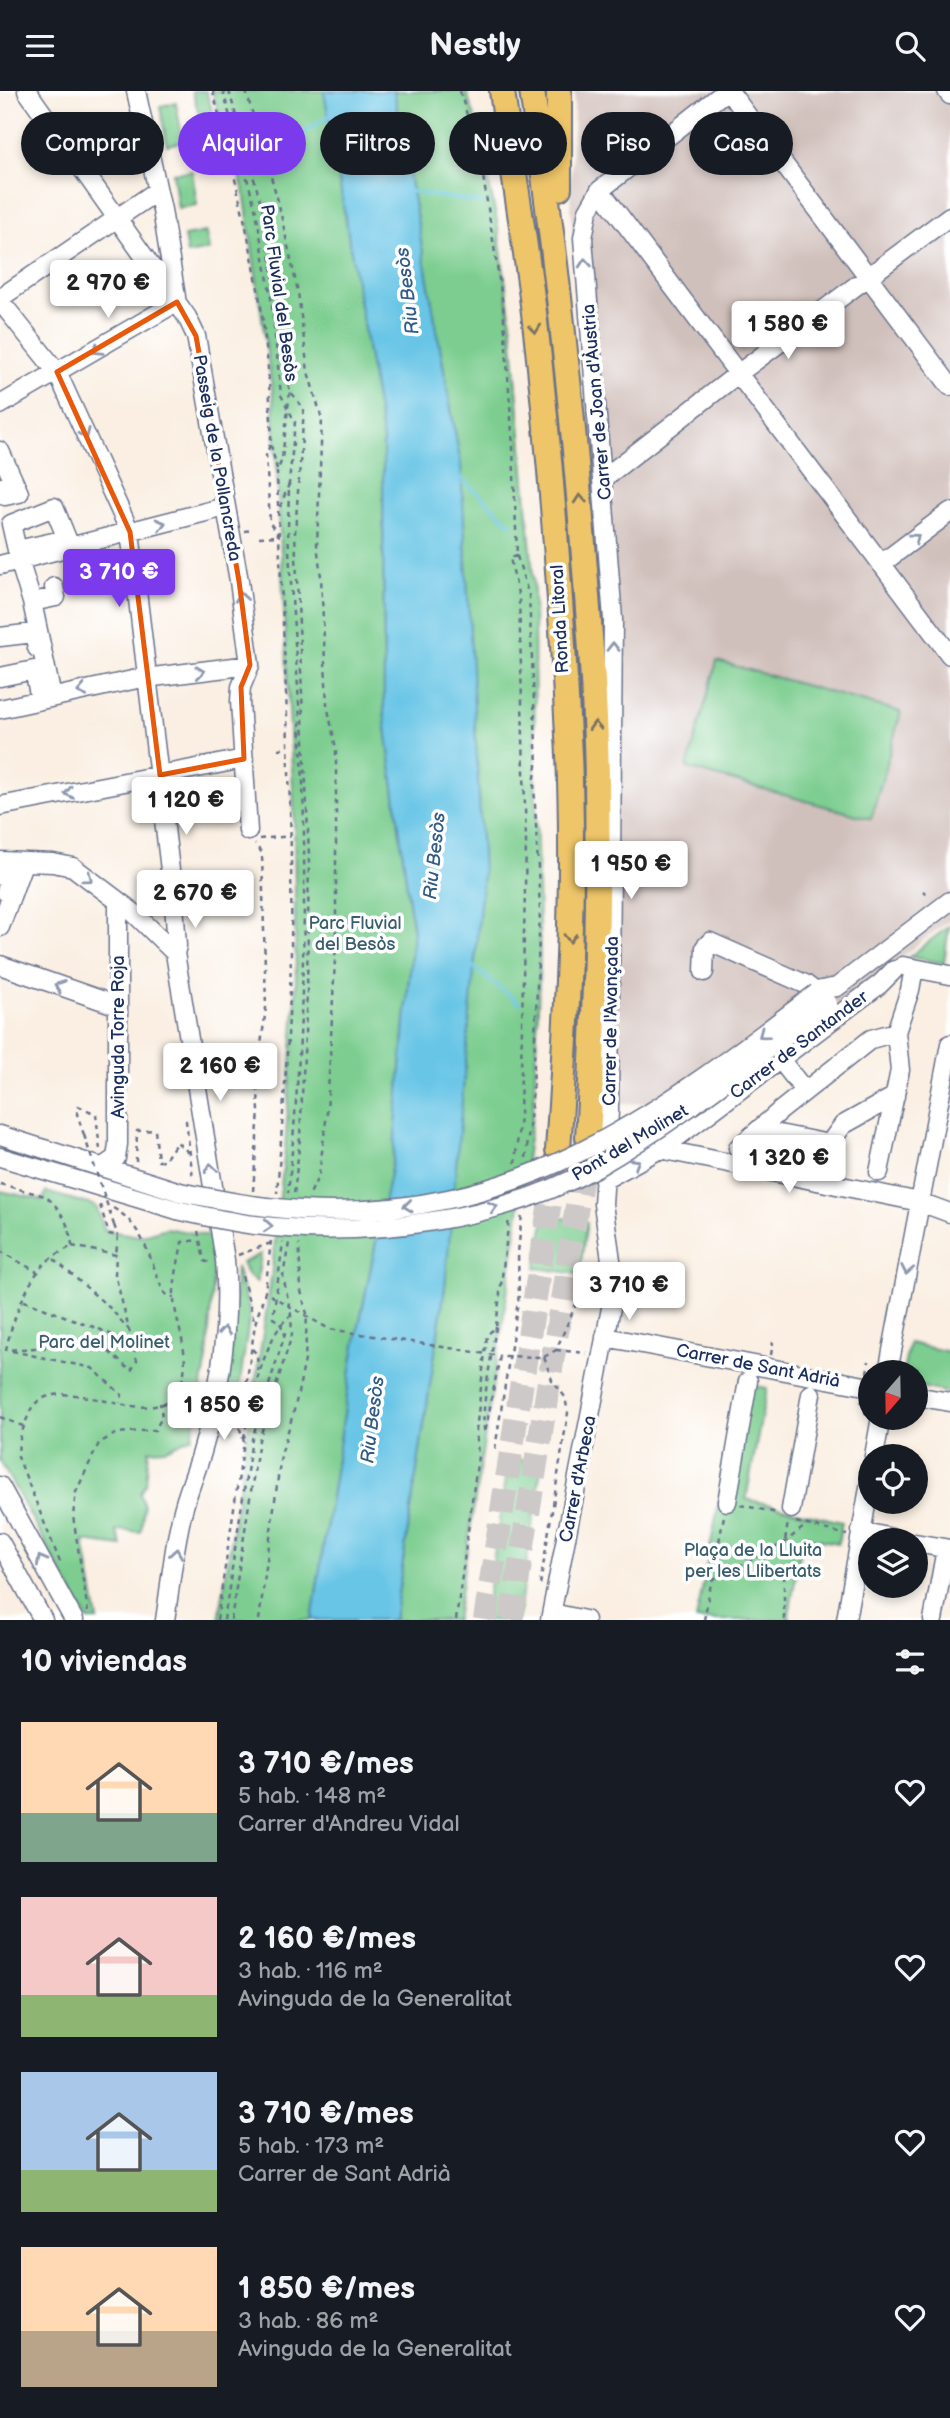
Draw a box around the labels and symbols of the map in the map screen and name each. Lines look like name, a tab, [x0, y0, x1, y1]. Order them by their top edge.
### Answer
street label: Parc Fluvial del Besòs	[256, 203, 302, 383]
water label: Riu Besòs	[391, 246, 425, 336]
one-way arrow	[578, 257, 593, 268]
pin: 2 970 €	[43, 261, 173, 320]
pin: 1 580 €	[723, 301, 853, 361]
street label: Carrer de Joan d'Àustria	[576, 303, 616, 501]
one-way arrow	[527, 323, 542, 334]
one-way arrow	[92, 341, 105, 354]
street label: Passeig de la Pollancreda	[188, 353, 246, 563]
one-way arrow	[77, 427, 91, 440]
one-way arrow	[573, 493, 588, 504]
one-way arrow	[155, 518, 167, 532]
one-way arrow	[908, 534, 920, 546]
pin: 3 710 €	[54, 549, 184, 609]
street label: Ronda Litoral	[547, 564, 573, 674]
one-way arrow	[234, 592, 249, 603]
one-way arrow	[605, 641, 621, 652]
one-way arrow	[194, 665, 206, 680]
one-way arrow	[76, 682, 88, 697]
one-way arrow	[587, 720, 602, 731]
pin: 1 120 €	[121, 777, 251, 837]
one-way arrow	[63, 784, 75, 799]
water label: Riu Besòs	[419, 811, 451, 901]
pin: 1 950 €	[566, 841, 696, 901]
one-way arrow	[81, 870, 93, 883]
pin: 2 670 €	[130, 871, 260, 930]
park label: Parc Fluvial del Besòs	[308, 913, 402, 955]
one-way arrow	[562, 932, 577, 943]
street label: Carrer de l'Avançada	[599, 936, 623, 1106]
street label: Avinguda Torre Roja	[108, 955, 129, 1119]
one-way arrow	[53, 980, 65, 994]
street label: Carrer de Santander	[726, 986, 872, 1104]
one-way arrow	[758, 1026, 770, 1039]
pin: 2 160 €	[155, 1044, 285, 1103]
street label: Pont del Molinet	[568, 1100, 692, 1186]
pin: 1 320 €	[724, 1135, 854, 1195]
one-way arrow	[627, 1158, 640, 1171]
one-way arrow	[204, 1163, 219, 1174]
one-way arrow	[402, 1198, 414, 1213]
one-way arrow	[487, 1201, 499, 1215]
one-way arrow	[263, 1218, 274, 1233]
pin: 3 710 €	[564, 1263, 694, 1322]
one-way arrow	[900, 1263, 915, 1275]
one-way arrow	[216, 1325, 231, 1336]
park label: Parc del Molinet	[38, 1332, 170, 1353]
street label: Carrer de Sant Adrià	[674, 1340, 842, 1392]
north arrow	[858, 1360, 928, 1430]
water label: Riu Besòs	[356, 1375, 390, 1465]
pin: 1 850 €	[159, 1383, 289, 1442]
street label: Carrer d'Arbeca	[555, 1414, 601, 1544]
park label: Plaça de la Lluita per les Llibertats	[684, 1540, 822, 1582]
one-way arrow	[168, 1547, 183, 1559]
one-way arrow	[35, 1555, 49, 1568]

